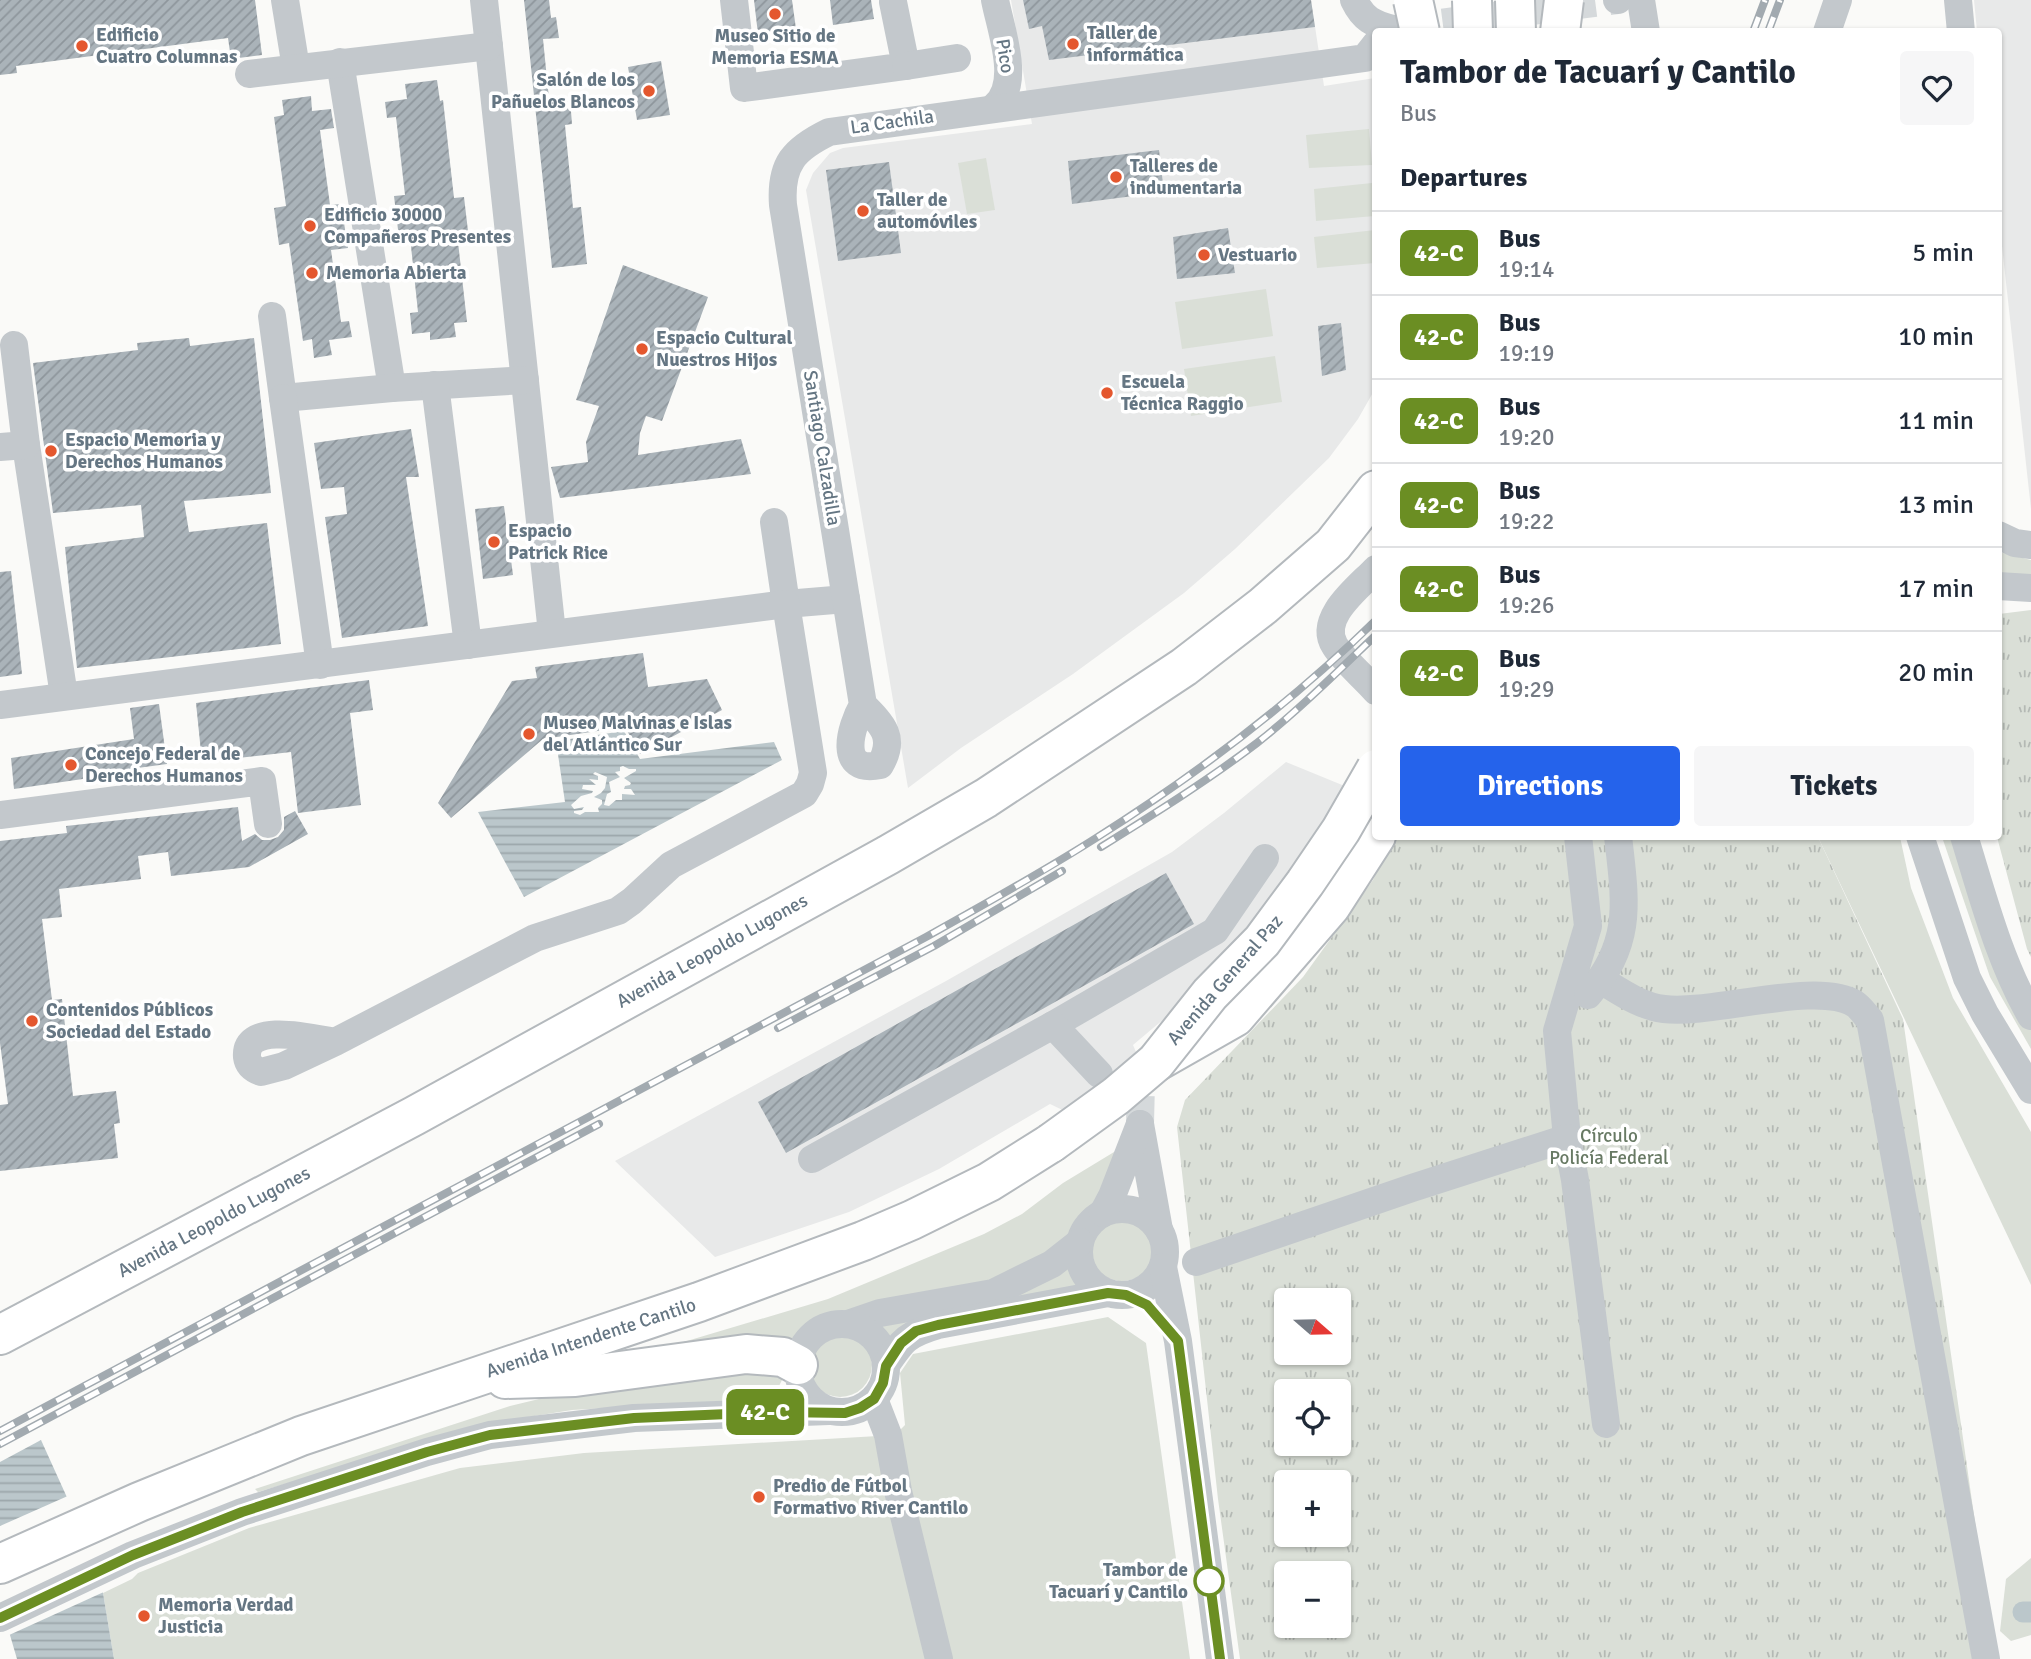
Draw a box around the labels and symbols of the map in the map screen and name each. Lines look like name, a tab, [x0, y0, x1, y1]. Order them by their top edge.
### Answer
marker: Museo Sitio de Memoria ESMA	[767, 6, 783, 22]
place label: Taller de informática	[1087, 21, 1184, 67]
place label: Edificio Cuatro Columnas	[96, 23, 237, 69]
place label: Museo Sitio de Memoria ESMA	[711, 24, 839, 70]
marker: Taller de informática	[1065, 36, 1081, 52]
street label: Pico	[990, 37, 1020, 75]
marker: Edificio Cuatro Columnas	[74, 38, 90, 54]
place label: Salón de los Pañuelos Blancos	[491, 68, 635, 114]
marker: Salón de los Pañuelos Blancos	[641, 83, 657, 99]
street label: La Cachila	[849, 104, 935, 140]
place label: Talleres de indumentaria	[1130, 154, 1242, 200]
marker: Talleres de indumentaria	[1108, 169, 1124, 185]
place label: Taller de automóviles	[877, 188, 977, 234]
place label: Edificio 30000 Compañeros Presentes	[324, 203, 511, 249]
marker: Taller de automóviles	[855, 203, 871, 219]
marker: Edificio 30000 Compañeros Presentes	[302, 218, 318, 234]
place label: Vestuario	[1218, 243, 1297, 267]
marker: Vestuario	[1196, 247, 1212, 263]
place label: Memoria Abierta	[326, 261, 467, 285]
marker: Memoria Abierta	[304, 265, 320, 281]
place label: Espacio Cultural Nuestros Hijos	[656, 326, 792, 372]
marker: Espacio Cultural Nuestros Hijos	[634, 341, 650, 357]
street label: Santiago Calzadilla	[798, 369, 846, 527]
place label: Escuela Técnica Raggio	[1121, 370, 1244, 416]
marker: Escuela Técnica Raggio	[1099, 385, 1115, 401]
place label: Espacio Memoria y Derechos Humanos	[65, 428, 223, 474]
marker: Espacio Memoria y Derechos Humanos	[43, 443, 59, 459]
place label: Espacio Patrick Rice	[508, 519, 608, 565]
marker: Espacio Patrick Rice	[486, 534, 502, 550]
place label: Museo Malvinas e Islas del Atlántico Sur	[543, 711, 732, 757]
marker: Museo Malvinas e Islas del Atlántico Sur	[521, 726, 537, 742]
place label: Concejo Federal de Derechos Humanos	[85, 742, 243, 788]
marker: Concejo Federal de Derechos Humanos	[63, 757, 79, 773]
street label: Avenida Leopoldo Lugones	[612, 888, 812, 1014]
street label: Avenida General Paz	[1162, 910, 1288, 1050]
place label: Contenidos Públicos Sociedad del Estado	[46, 998, 213, 1044]
marker: Contenidos Públicos Sociedad del Estado	[24, 1013, 40, 1029]
park label: Círculo Policía Federal	[1549, 1124, 1669, 1170]
street label: Avenida Leopoldo Lugones	[113, 1161, 315, 1283]
north arrow	[1274, 1288, 1351, 1365]
street label: Avenida Intendente Cantilo	[483, 1293, 699, 1383]
line badge: 42-C	[716, 1389, 814, 1435]
place label: Predio de Fútbol Formativo River Cantilo	[773, 1474, 968, 1520]
marker: Predio de Fútbol Formativo River Cantilo	[751, 1489, 767, 1505]
place label: Tambor de Tacuarí y Cantilo	[1049, 1558, 1188, 1604]
marker: Tambor de Tacuarí y Cantilo	[1194, 1566, 1224, 1596]
place label: Memoria Verdad Justicia	[158, 1593, 294, 1639]
marker: Memoria Verdad Justicia	[136, 1608, 152, 1624]

